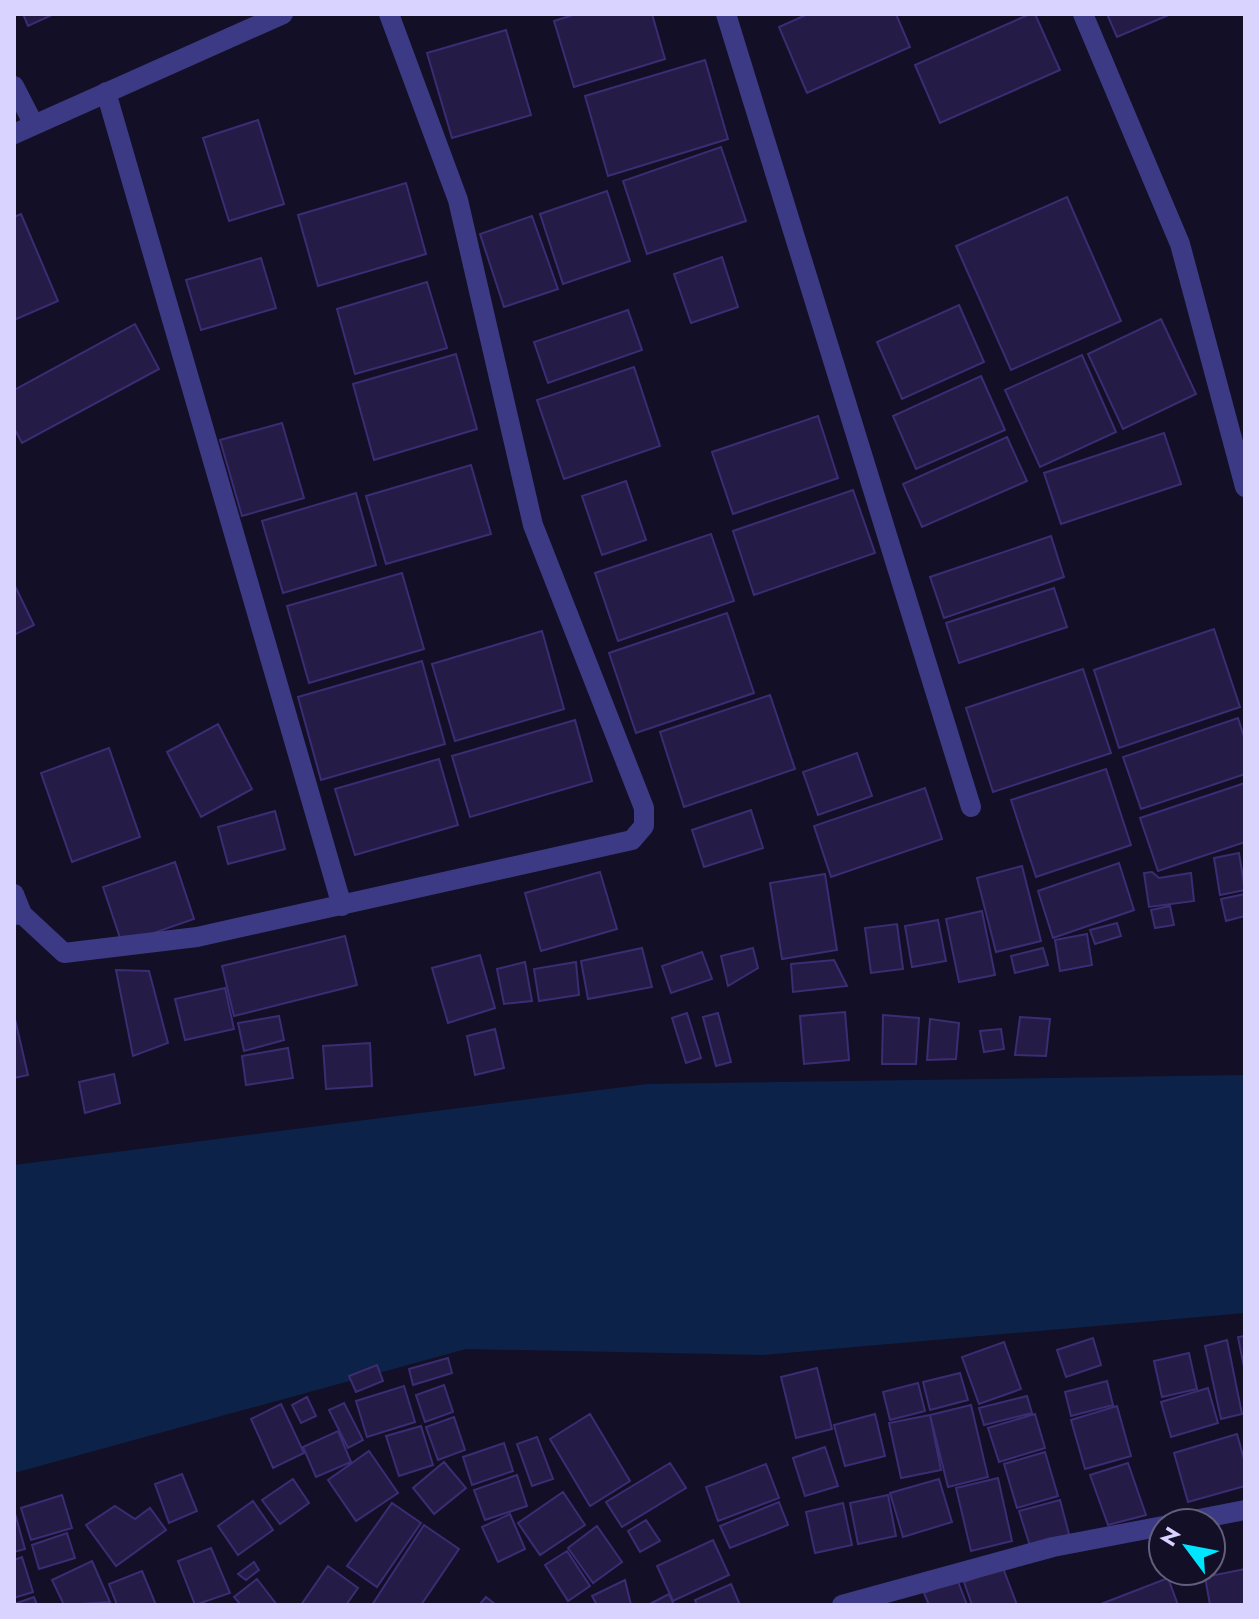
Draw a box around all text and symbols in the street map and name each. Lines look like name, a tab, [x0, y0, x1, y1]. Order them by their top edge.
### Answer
north arrow	[1147, 1507, 1227, 1587]
text: N	[1152, 1521, 1188, 1552]

